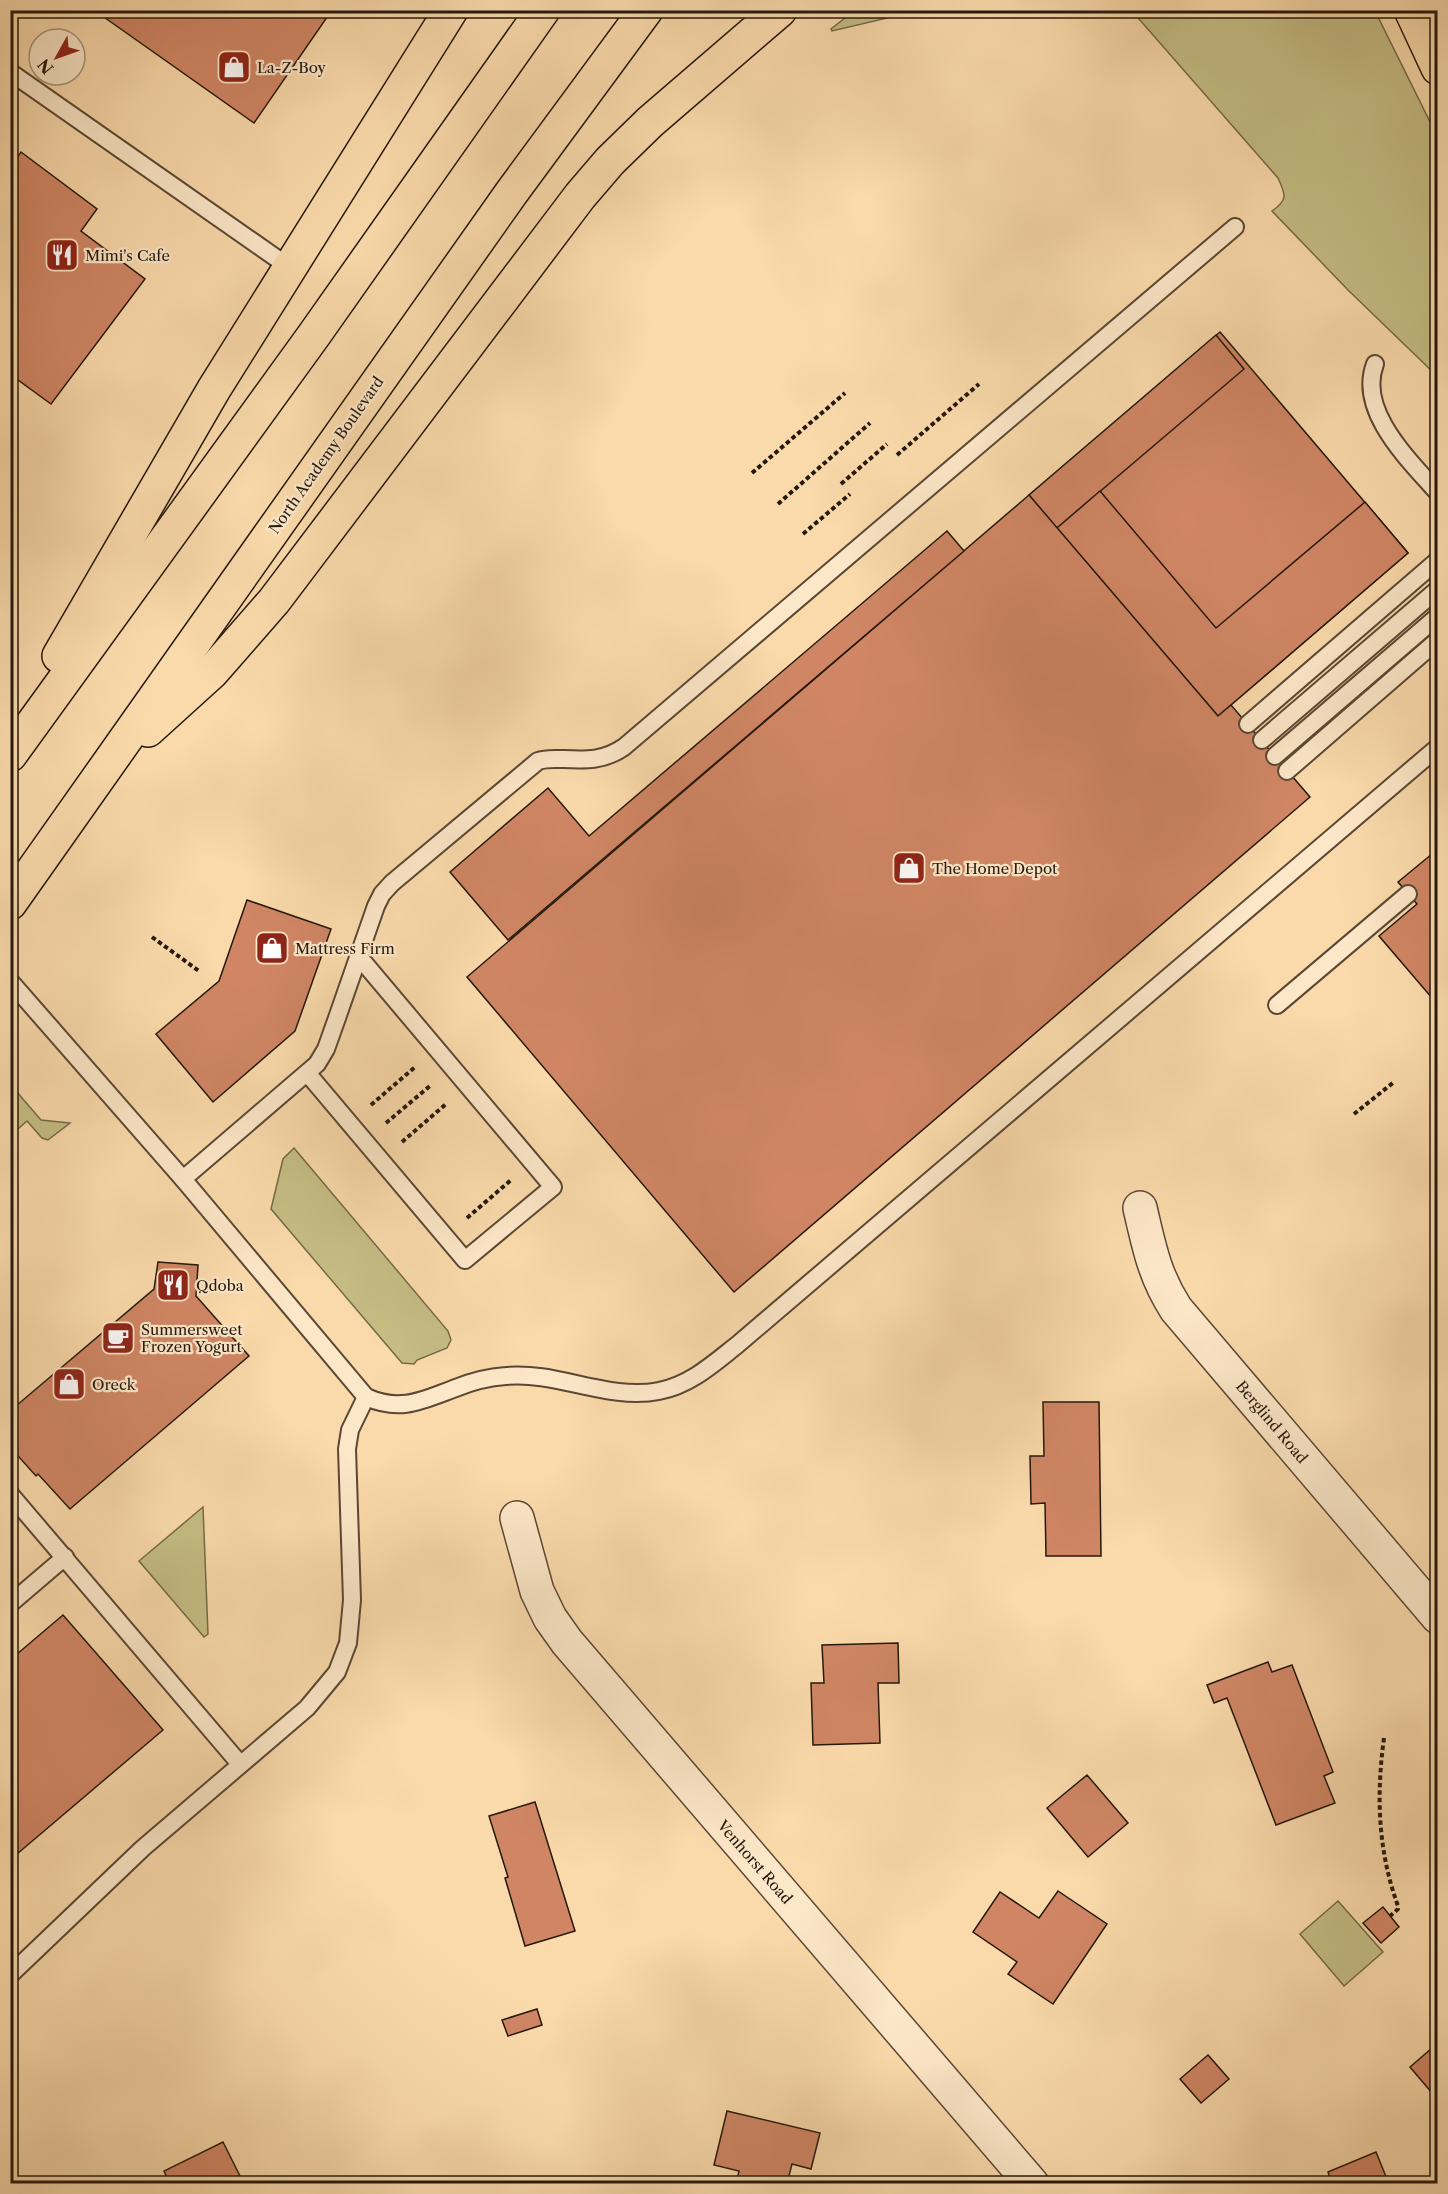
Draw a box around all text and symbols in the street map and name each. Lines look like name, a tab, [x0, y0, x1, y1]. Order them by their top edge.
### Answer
north arrow	[27, 27, 87, 87]
shop icon: La-Z-Boy	[216, 49, 252, 85]
text: N	[33, 55, 58, 78]
place label: La-Z-Boy	[257, 58, 327, 77]
restaurant icon: Mimi's Cafe	[44, 237, 80, 273]
place label: Mimi's Cafe	[85, 246, 170, 265]
street label: North Academy Boulevard	[264, 373, 388, 537]
shop icon: The Home Depot	[891, 850, 927, 886]
place label: The Home Depot	[932, 859, 1058, 878]
shop icon: Mattress Firm	[254, 930, 290, 966]
place label: Mattress Firm	[295, 939, 395, 958]
restaurant icon: Qdoba	[155, 1267, 191, 1303]
place label: Qdoba	[196, 1276, 244, 1295]
cafe icon: Summersweet Frozen Yogurt	[100, 1320, 136, 1356]
place label: Summersweet Frozen Yogurt	[141, 1320, 243, 1356]
shop icon: Oreck	[51, 1366, 87, 1402]
place label: Oreck	[92, 1375, 137, 1394]
street label: Berglind Road	[1232, 1377, 1312, 1467]
street label: Venhorst Road	[713, 1815, 797, 1908]

